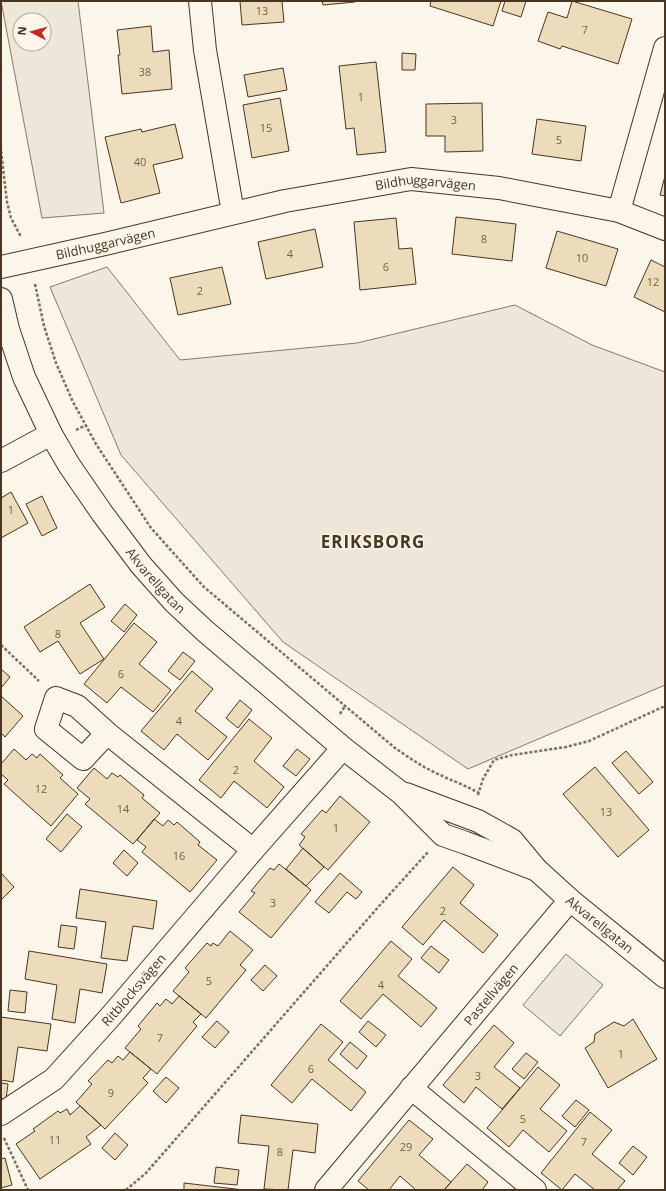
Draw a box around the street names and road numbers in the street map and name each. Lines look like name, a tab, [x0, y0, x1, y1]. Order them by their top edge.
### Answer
street label: Bildhuggarvägen	[374, 170, 477, 195]
street label: Bildhuggarvägen	[54, 223, 157, 264]
street label: Akvarellgatan	[122, 544, 190, 617]
street label: Akvarellgatan	[562, 891, 638, 957]
street label: Ritblocksvägen	[97, 950, 170, 1030]
street label: Pastellvägen	[459, 959, 522, 1029]

